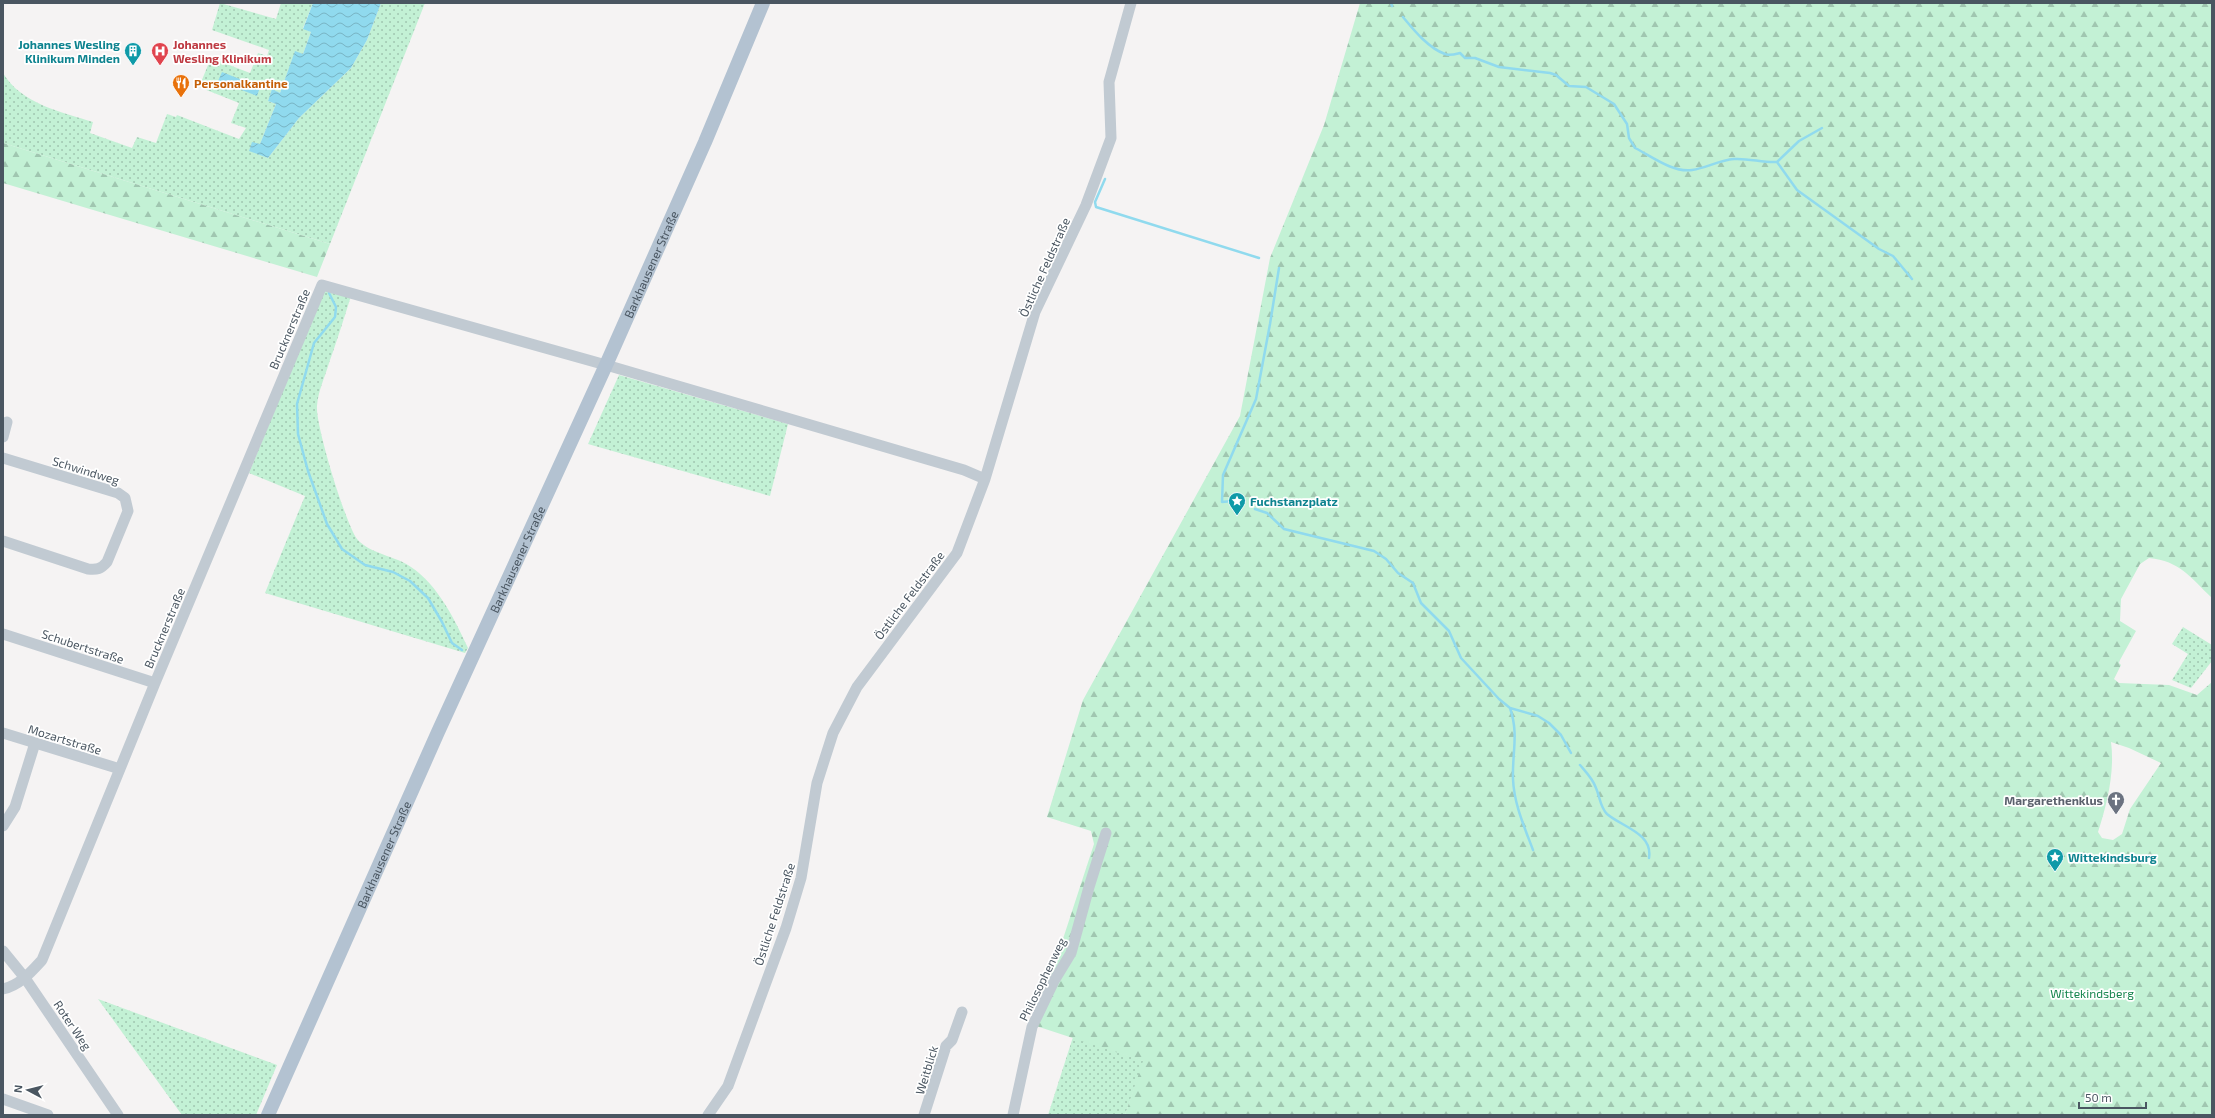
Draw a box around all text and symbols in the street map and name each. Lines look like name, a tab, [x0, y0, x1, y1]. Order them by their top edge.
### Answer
place label: Johannes Wesling Klinikum Minden	[18, 37, 120, 65]
place label: Johannes Wesling Klinikum	[173, 37, 271, 65]
building icon: Johannes Wesling Klinikum Minden	[123, 41, 143, 66]
hospital icon: Johannes Wesling Klinikum	[150, 41, 170, 66]
restaurant icon: Personalkantine	[171, 73, 191, 98]
place label: Personalkantine	[194, 76, 288, 90]
street label: Barkhausener Straße	[621, 208, 681, 320]
street label: Östliche Feldstraße	[1016, 215, 1072, 319]
street label: Brucknerstraße	[266, 287, 312, 371]
street label: Schwindweg	[51, 453, 121, 487]
place icon: Fuchstanzplatz	[1227, 491, 1247, 516]
place label: Fuchstanzplatz	[1250, 494, 1338, 508]
street label: Barkhausener Straße	[487, 504, 548, 615]
street label: Östliche Feldstraße	[871, 548, 947, 642]
street label: Brucknerstraße	[141, 586, 187, 670]
street label: Schubertstraße	[40, 626, 126, 666]
street label: Mozartstraße	[27, 721, 103, 757]
church icon: Margarethenklus	[2106, 790, 2126, 815]
place label: Margarethenklus	[2004, 793, 2103, 807]
street label: Barkhausener Straße	[354, 799, 414, 910]
place icon: Wittekindsburg	[2045, 847, 2065, 872]
place label: Wittekindsburg	[2068, 850, 2157, 864]
street label: Östliche Feldstraße	[751, 861, 797, 967]
street label: Philosophenweg	[1016, 935, 1068, 1023]
park label: Wittekindsberg	[2050, 986, 2134, 1000]
street label: Roter Weg	[51, 998, 95, 1053]
street label: Weitblick	[912, 1044, 940, 1096]
north arrow	[8, 1070, 48, 1110]
text: N	[11, 1084, 25, 1093]
scale bar	[2079, 1084, 2146, 1110]
text: 50 m	[2085, 1090, 2112, 1104]

